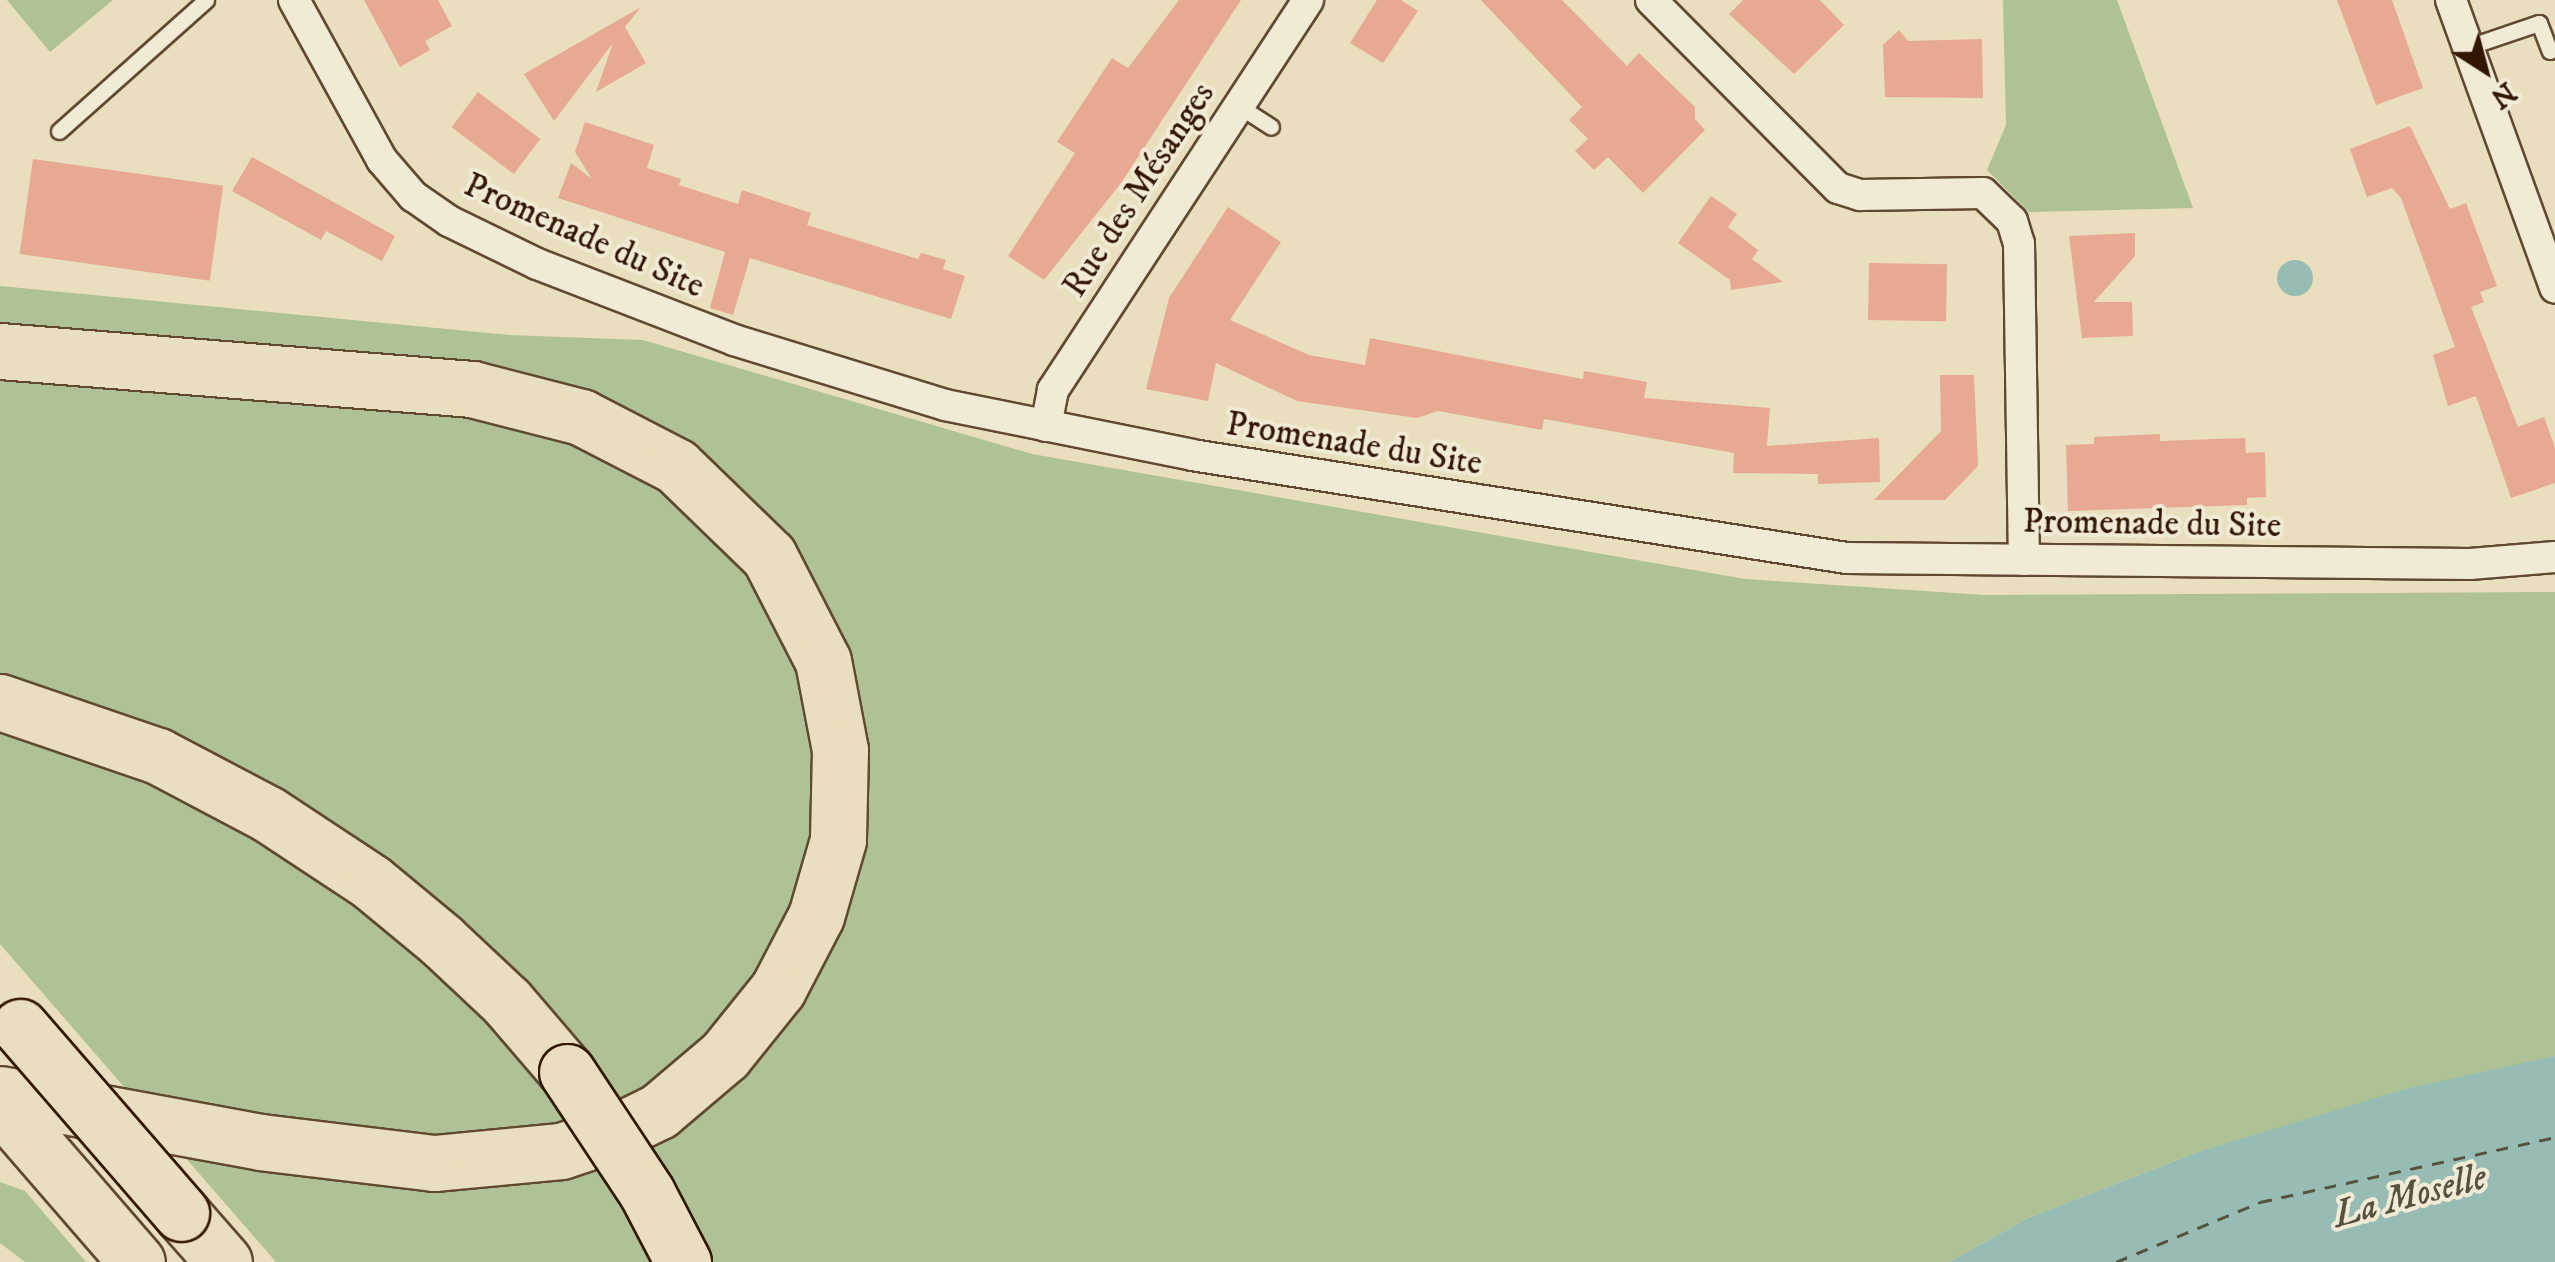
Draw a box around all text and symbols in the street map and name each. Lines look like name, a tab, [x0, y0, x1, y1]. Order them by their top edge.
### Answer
north arrow	[2435, 20, 2535, 120]
text: N	[2483, 74, 2523, 116]
street label: Rue des Mésanges	[1054, 75, 1224, 305]
street label: Promenade du Site	[457, 164, 711, 308]
street label: Promenade du Site	[1223, 403, 1485, 485]
street label: Promenade du Site	[2022, 501, 2282, 547]
water label: La Moselle	[2329, 1155, 2491, 1239]

